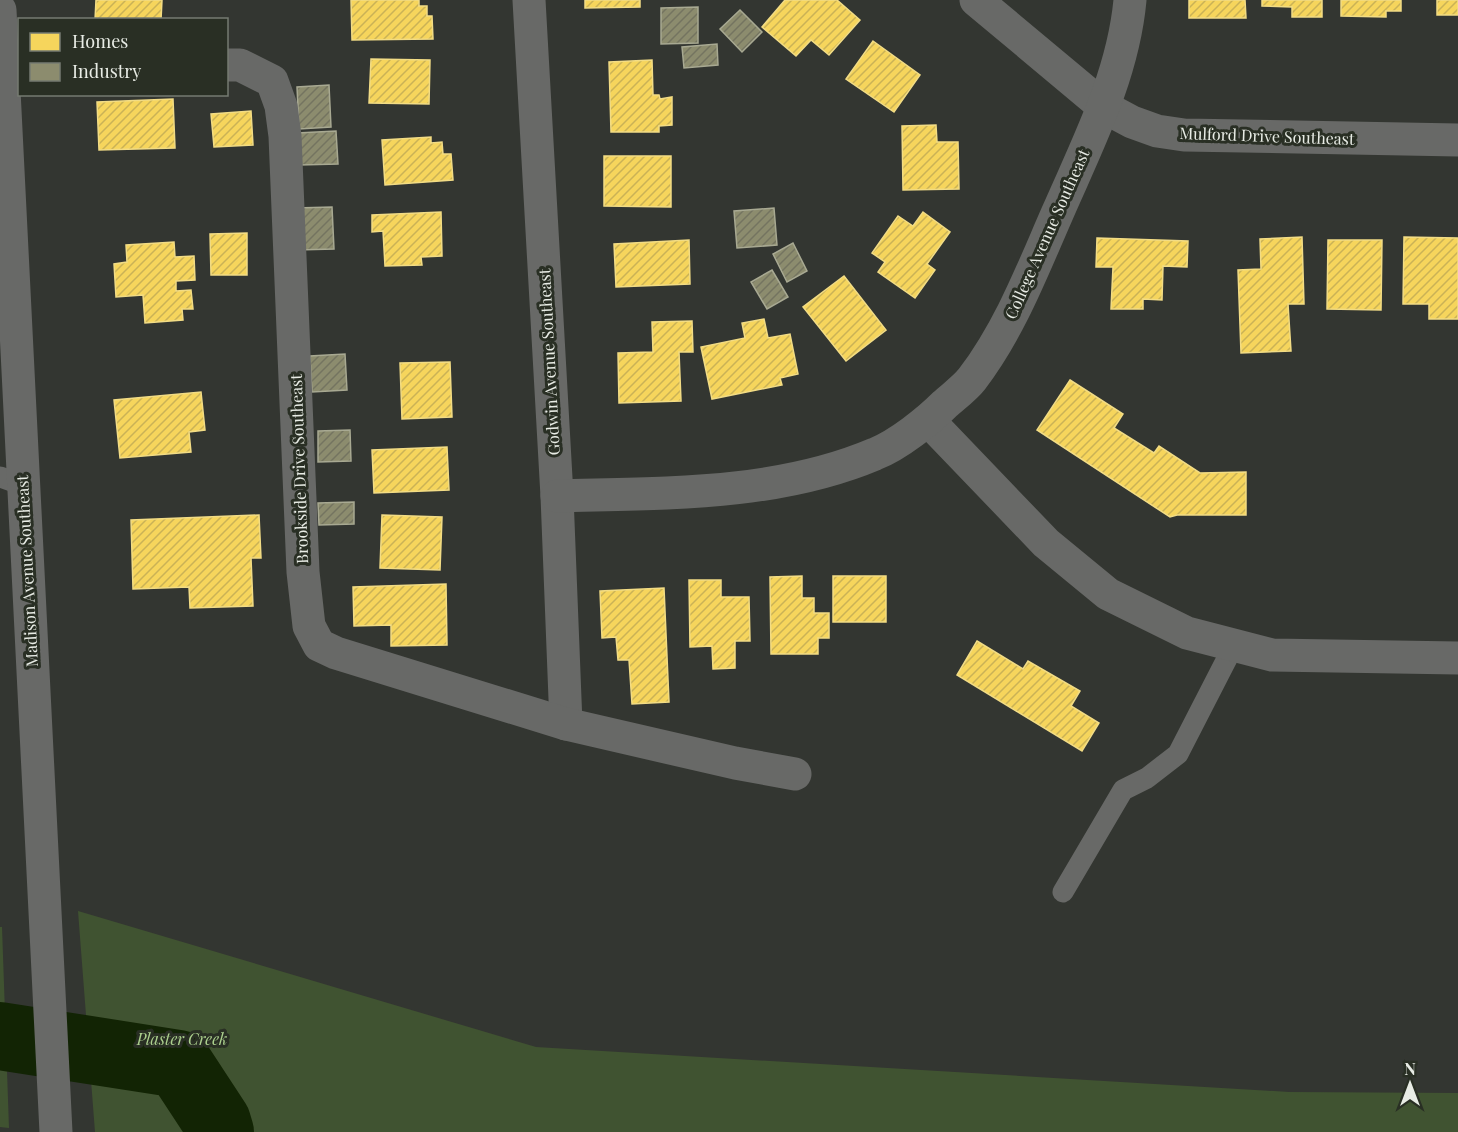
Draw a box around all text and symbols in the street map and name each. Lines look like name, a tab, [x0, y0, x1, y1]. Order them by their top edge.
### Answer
legend	[18, 18, 228, 96]
text: Homes	[72, 29, 128, 53]
text: Industry	[72, 59, 141, 83]
street label: Mulford Drive Southeast	[1179, 122, 1355, 149]
street label: College Avenue Southeast	[1000, 145, 1094, 322]
street label: Godwin Avenue Southeast	[533, 268, 564, 456]
street label: Brookside Drive Southeast	[285, 373, 312, 564]
street label: Madison Avenue Southeast	[11, 474, 42, 668]
park label: Plaster Creek	[136, 1028, 227, 1049]
north arrow	[1380, 1054, 1440, 1114]
text: N	[1404, 1058, 1416, 1079]

